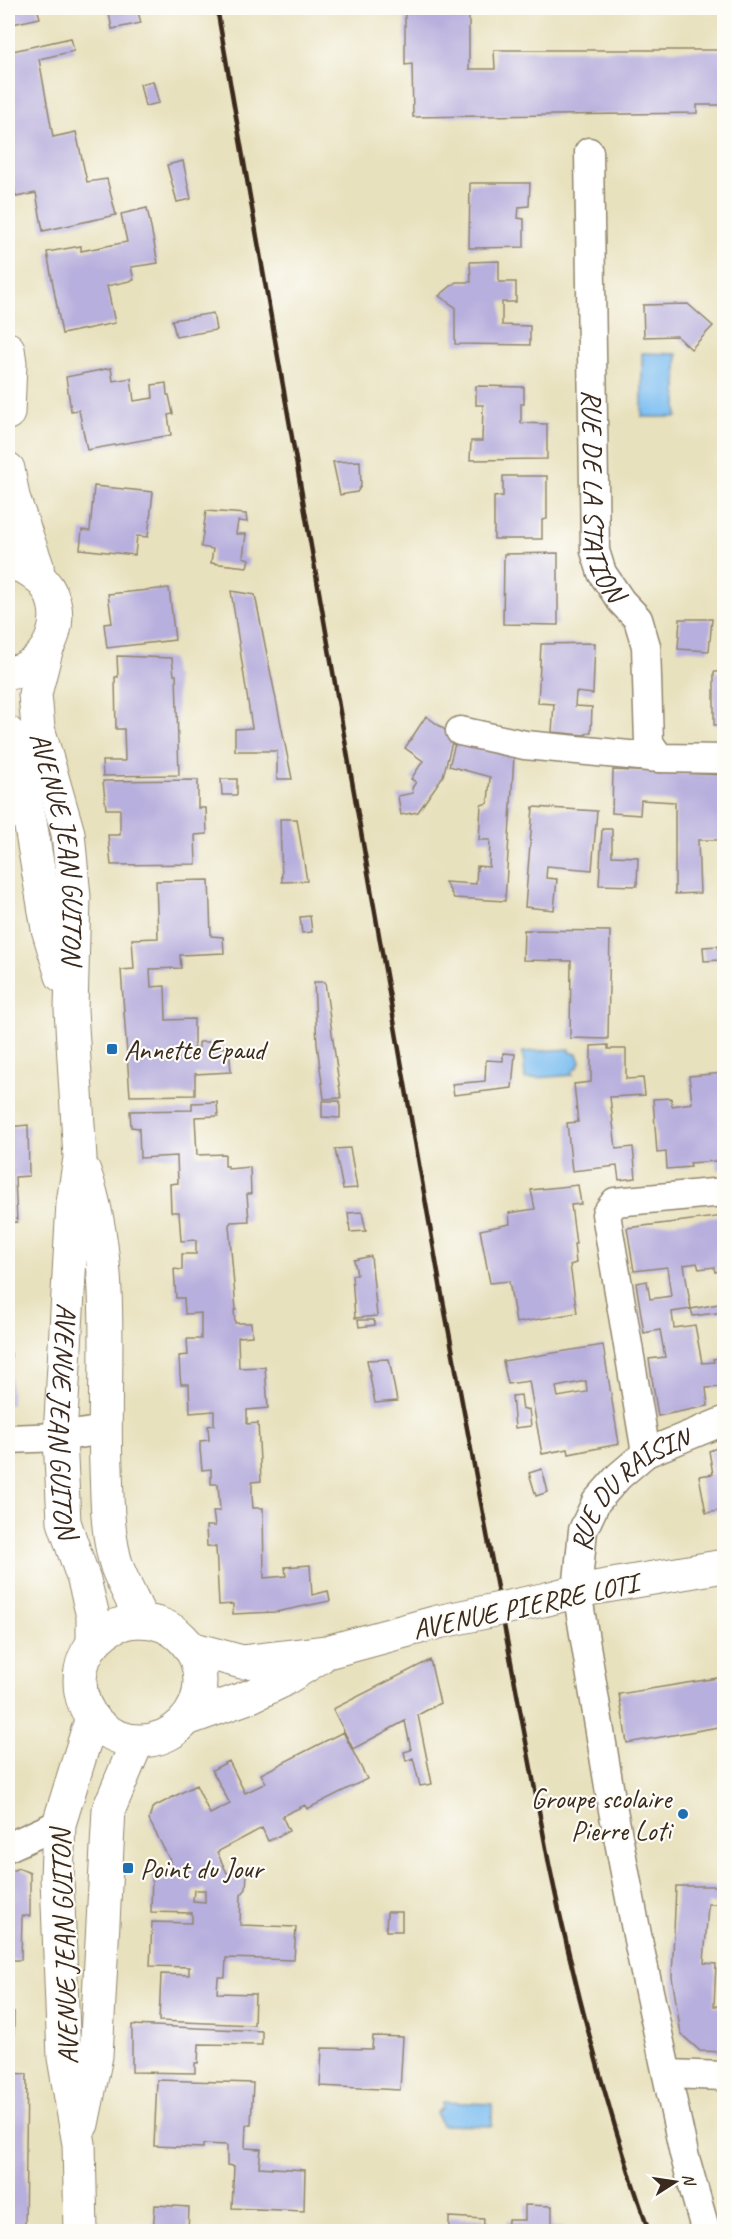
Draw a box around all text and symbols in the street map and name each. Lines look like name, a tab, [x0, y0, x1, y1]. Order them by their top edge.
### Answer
street label: RUE DE LA STATION	[575, 389, 636, 611]
street label: AVENUE JEAN GUITON	[23, 728, 92, 968]
place label: Annette Epaud	[124, 1032, 269, 1067]
marker: Annette Epaud	[105, 1042, 119, 1056]
street label: AVENUE JEAN GUITON	[42, 1302, 87, 1547]
street label: RUE DU RAISIN	[564, 1418, 698, 1553]
street label: AVENUE PIERRE LOTI	[409, 1564, 646, 1647]
place label: Groupe scolaire Pierre Loti	[531, 1781, 675, 1848]
marker: Groupe scolaire Pierre Loti	[676, 1807, 690, 1821]
street label: AVENUE JEAN GUITON	[42, 1825, 86, 2065]
place label: Point du Jour	[140, 1851, 266, 1886]
marker: Point du Jour	[121, 1861, 135, 1875]
north arrow	[645, 2152, 705, 2212]
text: N	[678, 2172, 700, 2189]

